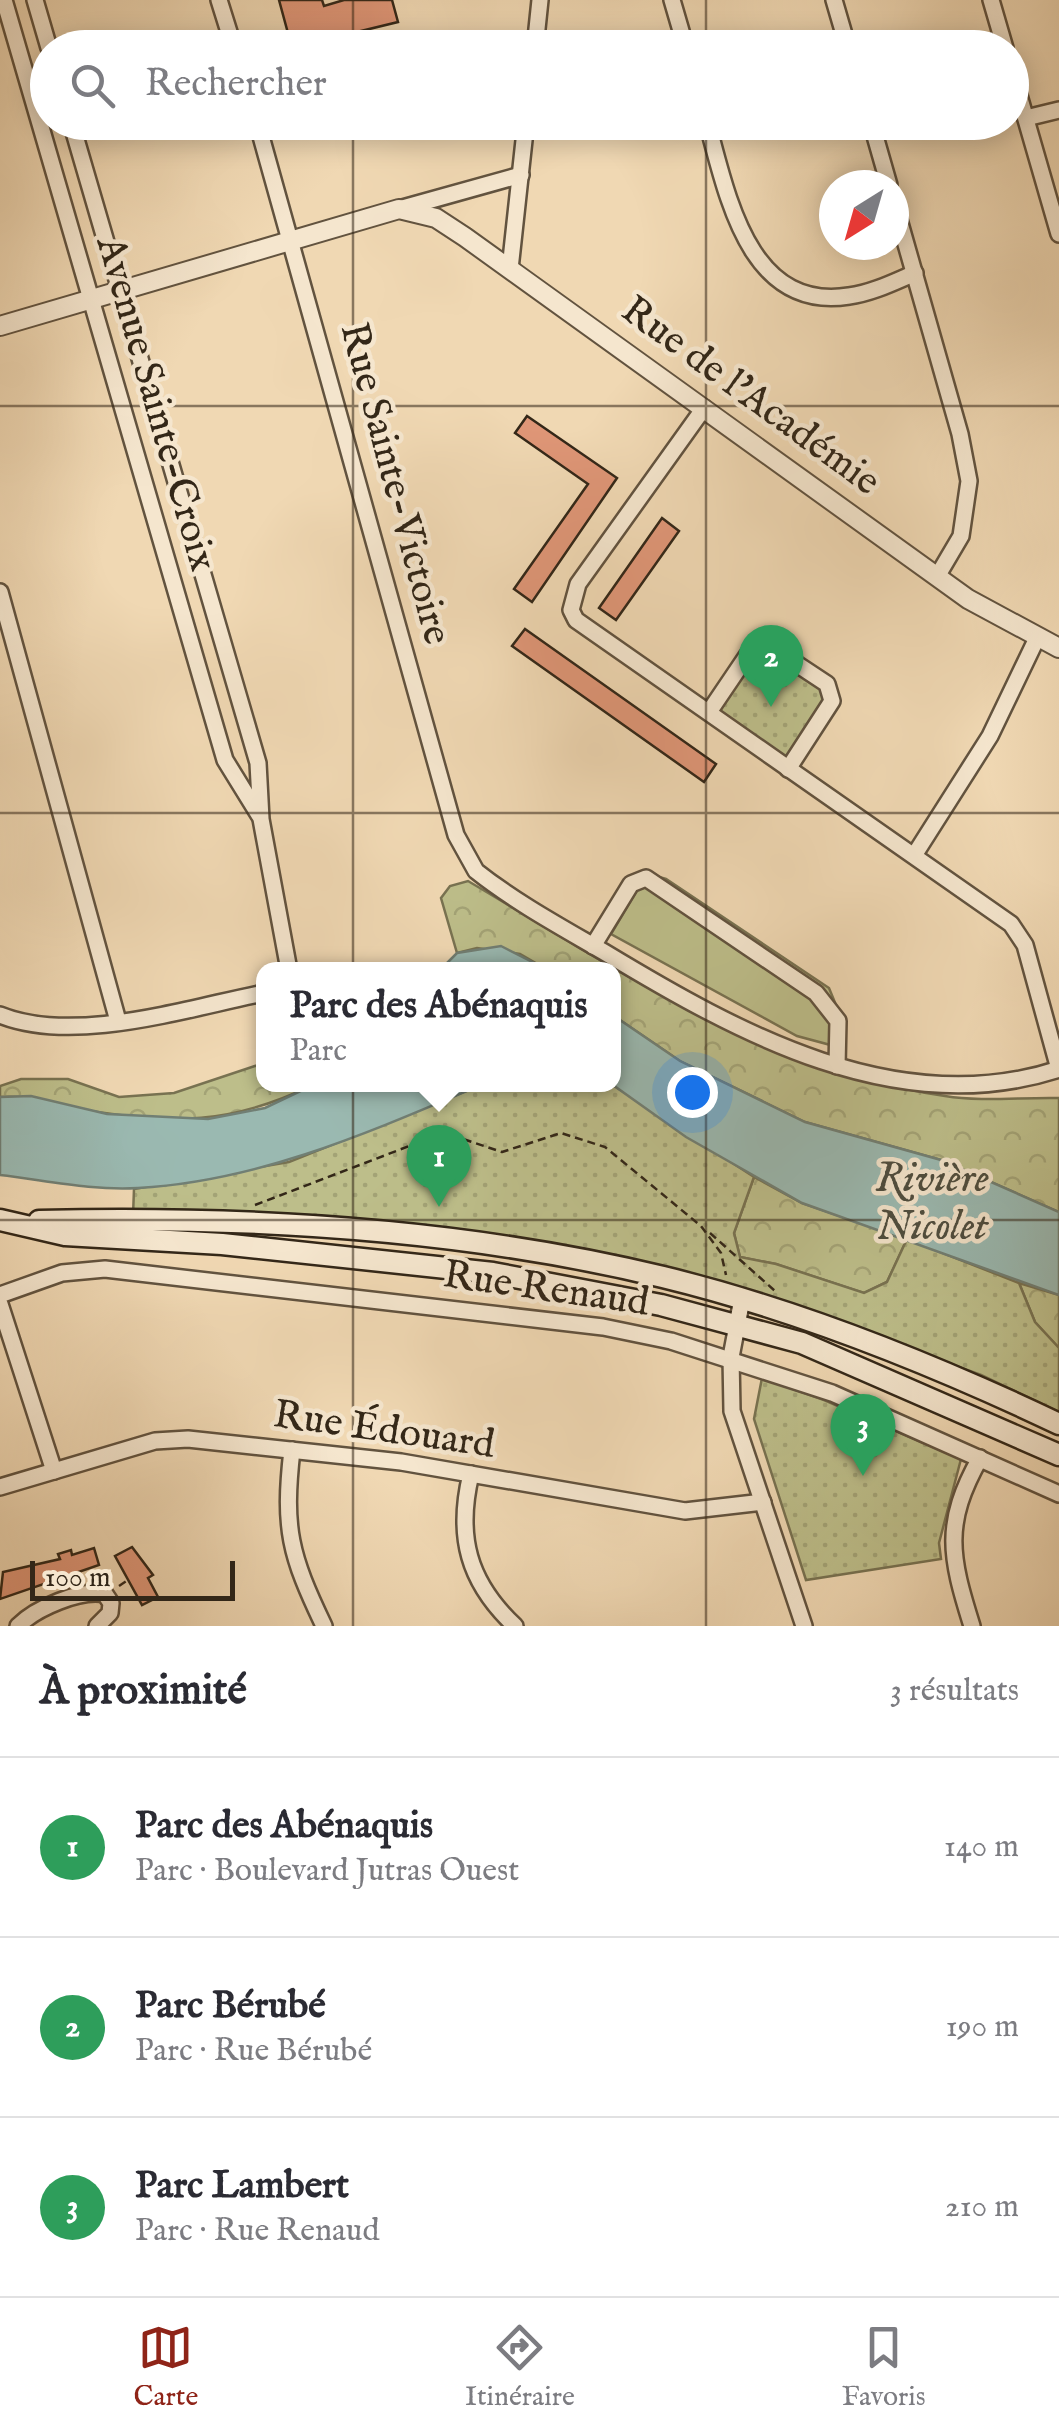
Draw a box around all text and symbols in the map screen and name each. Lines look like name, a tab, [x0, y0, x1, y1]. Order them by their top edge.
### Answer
search box	[30, 30, 1029, 140]
icon: search	[65, 58, 120, 113]
text: Rechercher	[145, 61, 327, 109]
north arrow	[819, 170, 909, 260]
street label: Avenue Sainte-Croix	[83, 230, 227, 577]
street label: Rue de l'Académie	[611, 286, 889, 508]
street label: Rue Sainte-Victoire	[327, 318, 461, 650]
pin: 2	[738, 624, 804, 707]
popup	[256, 962, 621, 1092]
text: Parc des Abénaquis	[289, 983, 588, 1031]
text: Parc	[289, 1031, 347, 1072]
your location	[667, 1067, 718, 1118]
pin: 1	[406, 1124, 472, 1207]
water label: Rivière Nicolet	[875, 1153, 989, 1254]
street label: Rue Renaud	[440, 1250, 653, 1330]
street label: Rue Édouard	[270, 1389, 499, 1472]
pin: 3	[830, 1394, 896, 1476]
scale bar	[30, 1556, 235, 1600]
text: 100 m	[45, 1561, 111, 1596]
text: À proximité	[40, 1665, 247, 1718]
text: 3 résultats	[890, 1671, 1019, 1712]
text: Parc des Abénaquis	[135, 1803, 433, 1851]
text: 1	[67, 1827, 78, 1868]
text: 140 m	[944, 1827, 1019, 1868]
text: Parc · Boulevard Jutras Ouest	[135, 1851, 519, 1892]
text: Parc Bérubé	[135, 1983, 326, 2031]
text: 2	[65, 2007, 80, 2048]
text: 190 m	[946, 2007, 1019, 2048]
text: Parc · Rue Bérubé	[135, 2031, 372, 2072]
text: Parc Lambert	[135, 2163, 349, 2211]
text: 3	[67, 2187, 78, 2228]
text: 210 m	[945, 2187, 1019, 2228]
text: Parc · Rue Renaud	[135, 2211, 380, 2252]
tab: Carte	[133, 2320, 198, 2415]
tab: Itinéraire	[465, 2320, 575, 2415]
tab: Favoris	[842, 2320, 926, 2415]

